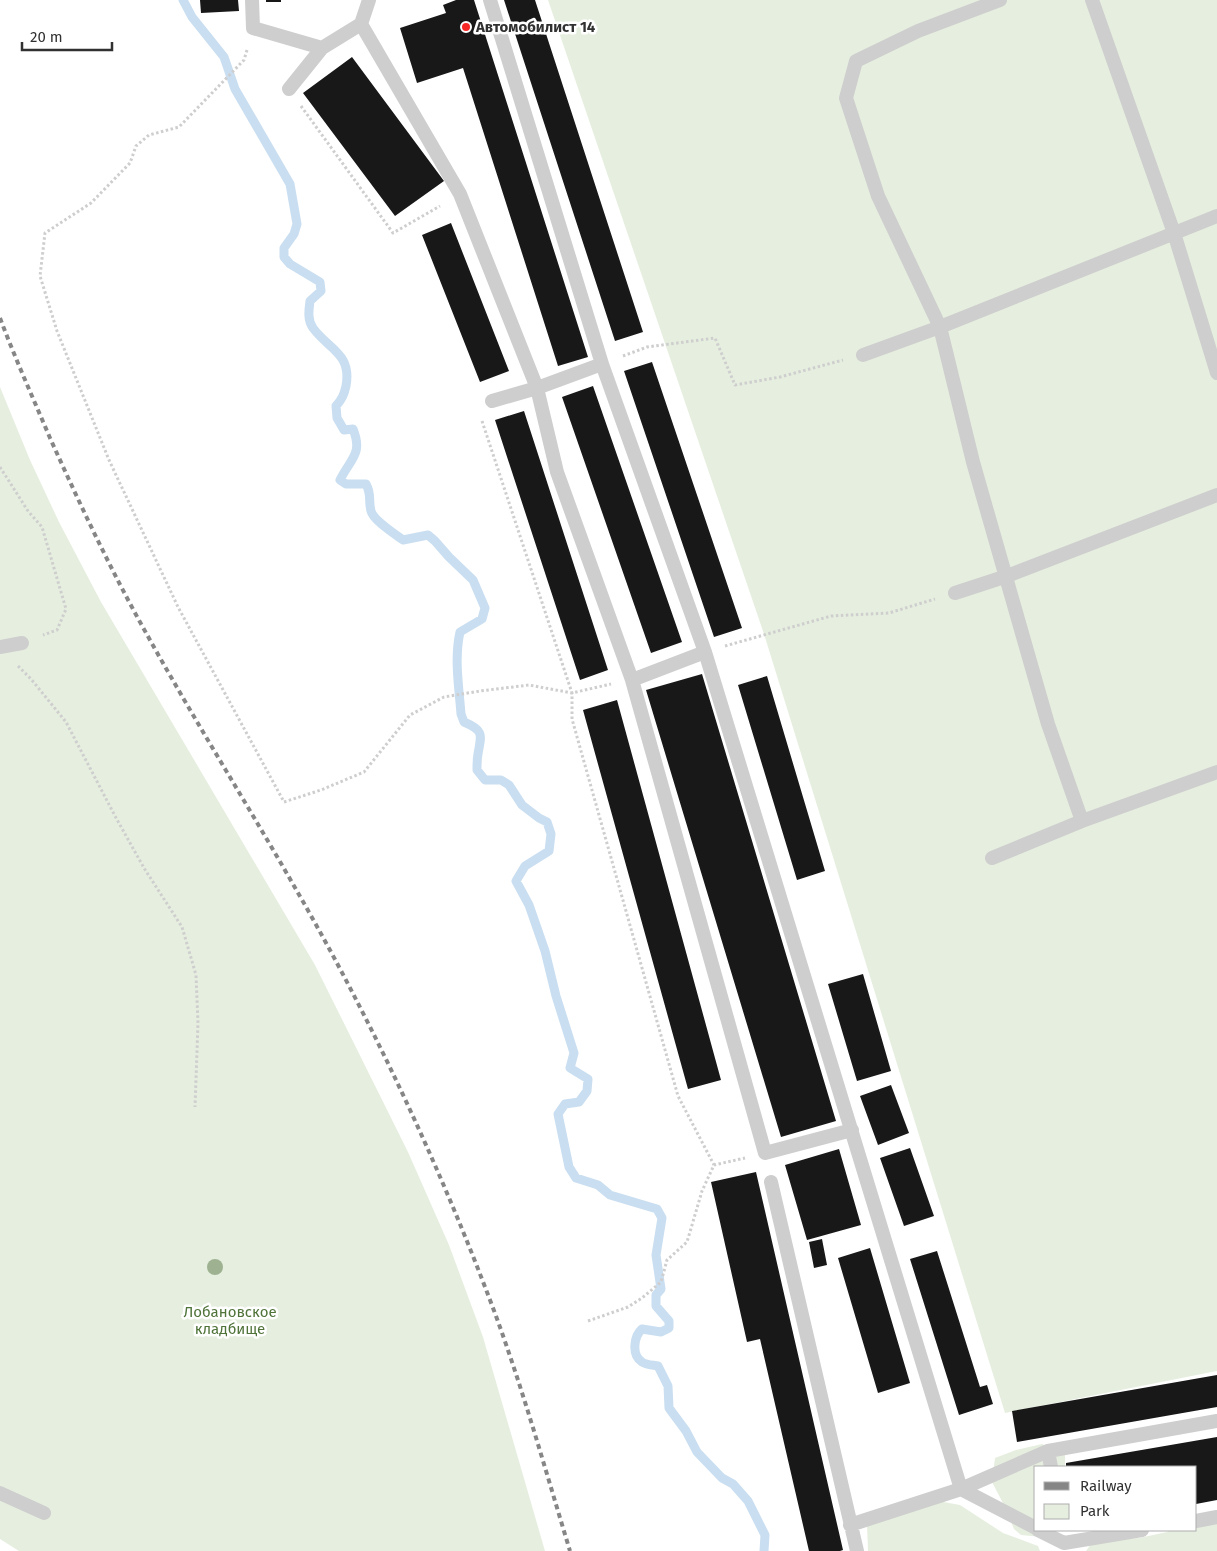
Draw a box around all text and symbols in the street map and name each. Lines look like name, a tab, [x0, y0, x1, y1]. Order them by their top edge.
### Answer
place label: Автомобилист 14	[475, 18, 596, 36]
scale bar	[22, 20, 112, 52]
marker: Автомобилист 14	[460, 21, 472, 33]
text: 20 m	[30, 28, 63, 46]
park label: Лобановское кладбище	[183, 1303, 277, 1338]
legend	[1034, 1466, 1197, 1531]
text: Railway	[1080, 1477, 1132, 1495]
text: Park	[1080, 1502, 1110, 1520]

